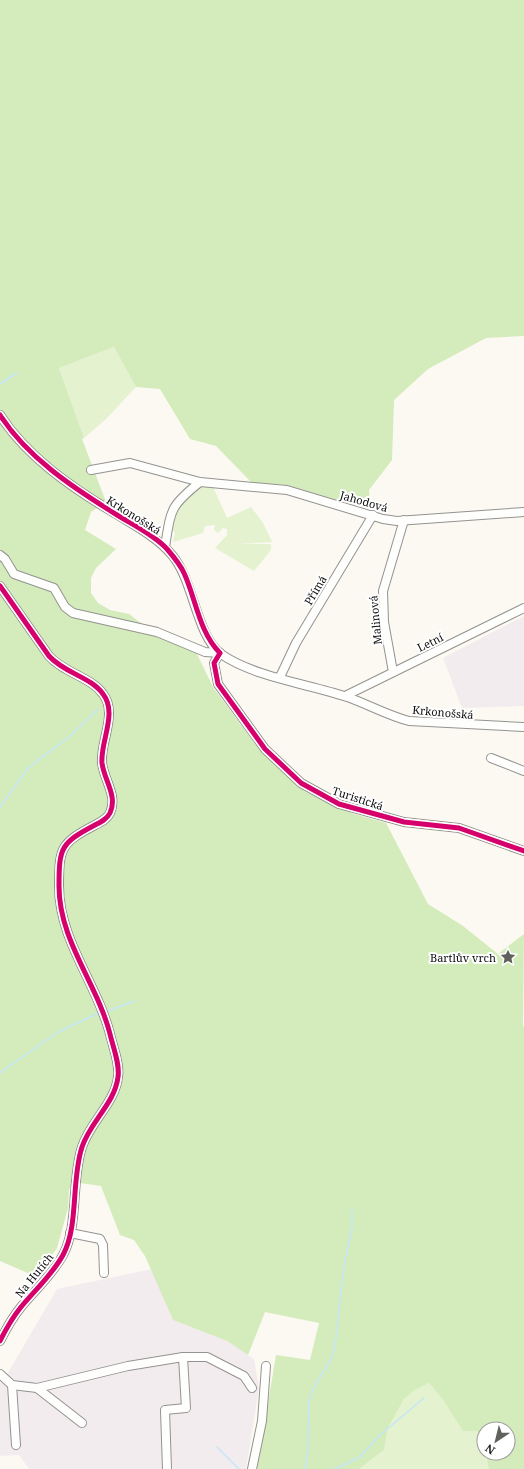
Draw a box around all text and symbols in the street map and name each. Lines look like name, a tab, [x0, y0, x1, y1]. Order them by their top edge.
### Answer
street label: Jahodová	[337, 487, 390, 515]
street label: Krkonošská	[104, 492, 164, 538]
street label: Přímá	[300, 572, 330, 608]
street label: Malinová	[365, 595, 385, 645]
street label: Letní	[414, 629, 446, 655]
street label: Krkonošská	[412, 702, 474, 722]
street label: Turistická	[331, 783, 385, 813]
place icon: Bartlův vrch	[499, 948, 517, 966]
place label: Bartlův vrch	[430, 950, 496, 965]
street label: Na Hutích	[12, 1250, 56, 1300]
north arrow	[476, 1421, 516, 1461]
text: N	[482, 1441, 498, 1458]

